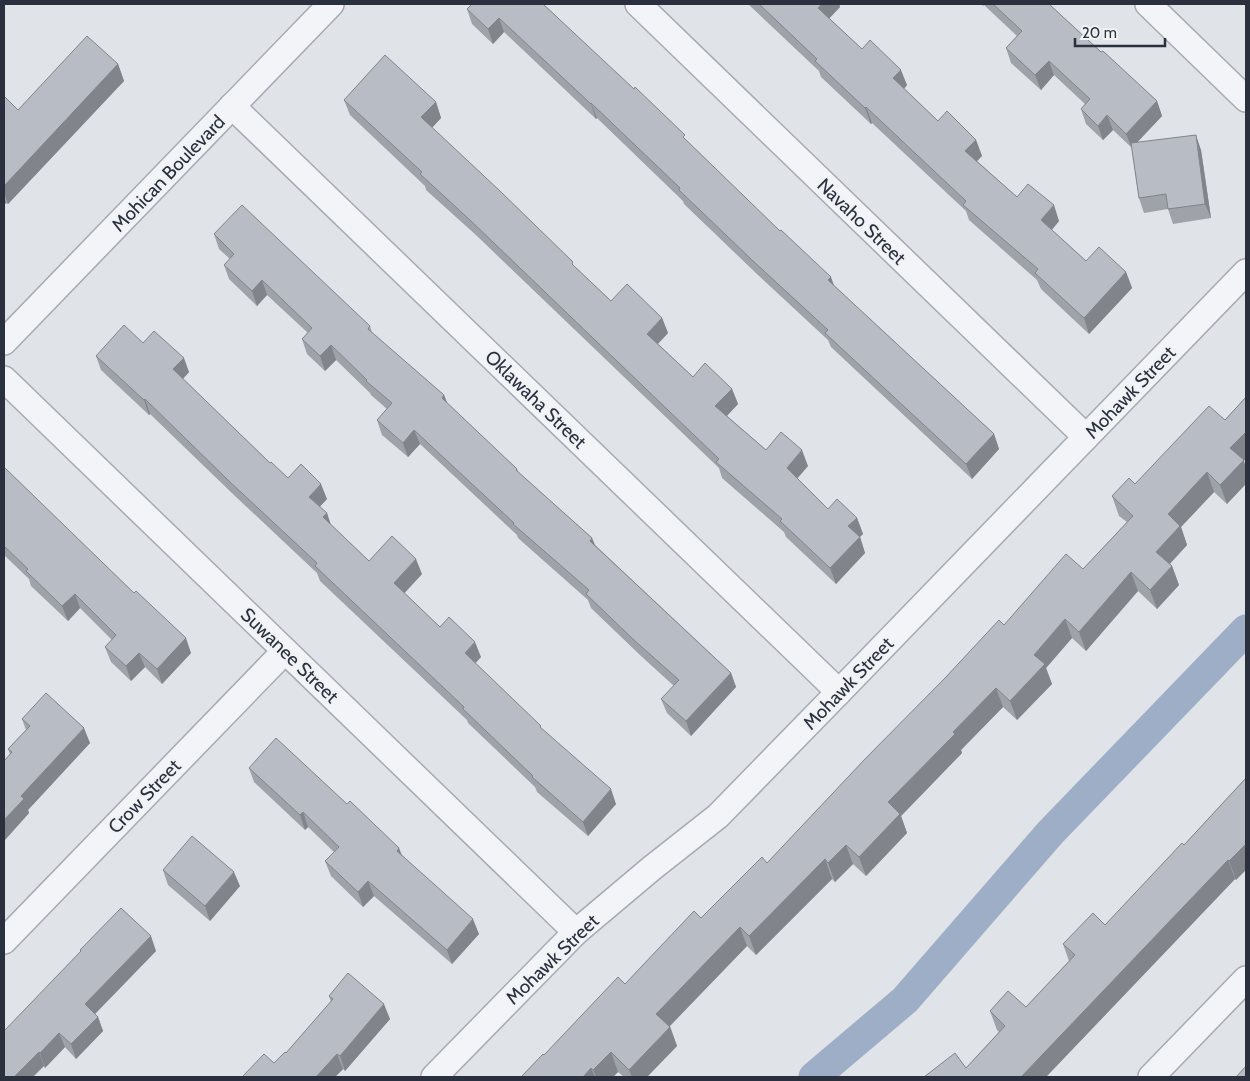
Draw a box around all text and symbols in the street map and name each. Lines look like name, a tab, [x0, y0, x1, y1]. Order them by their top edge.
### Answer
scale bar	[1075, 15, 1165, 47]
text: 20 m	[1082, 24, 1117, 42]
street label: Mohican Boulevard	[107, 110, 230, 236]
street label: Navaho Street	[813, 173, 911, 270]
street label: Mohawk Street	[1080, 341, 1181, 444]
street label: Oklawaha Street	[480, 345, 591, 454]
street label: Suwanee Street	[236, 603, 344, 708]
street label: Mohawk Street	[798, 632, 899, 735]
street label: Crow Street	[103, 754, 186, 838]
street label: Mohawk Street	[501, 909, 604, 1009]

